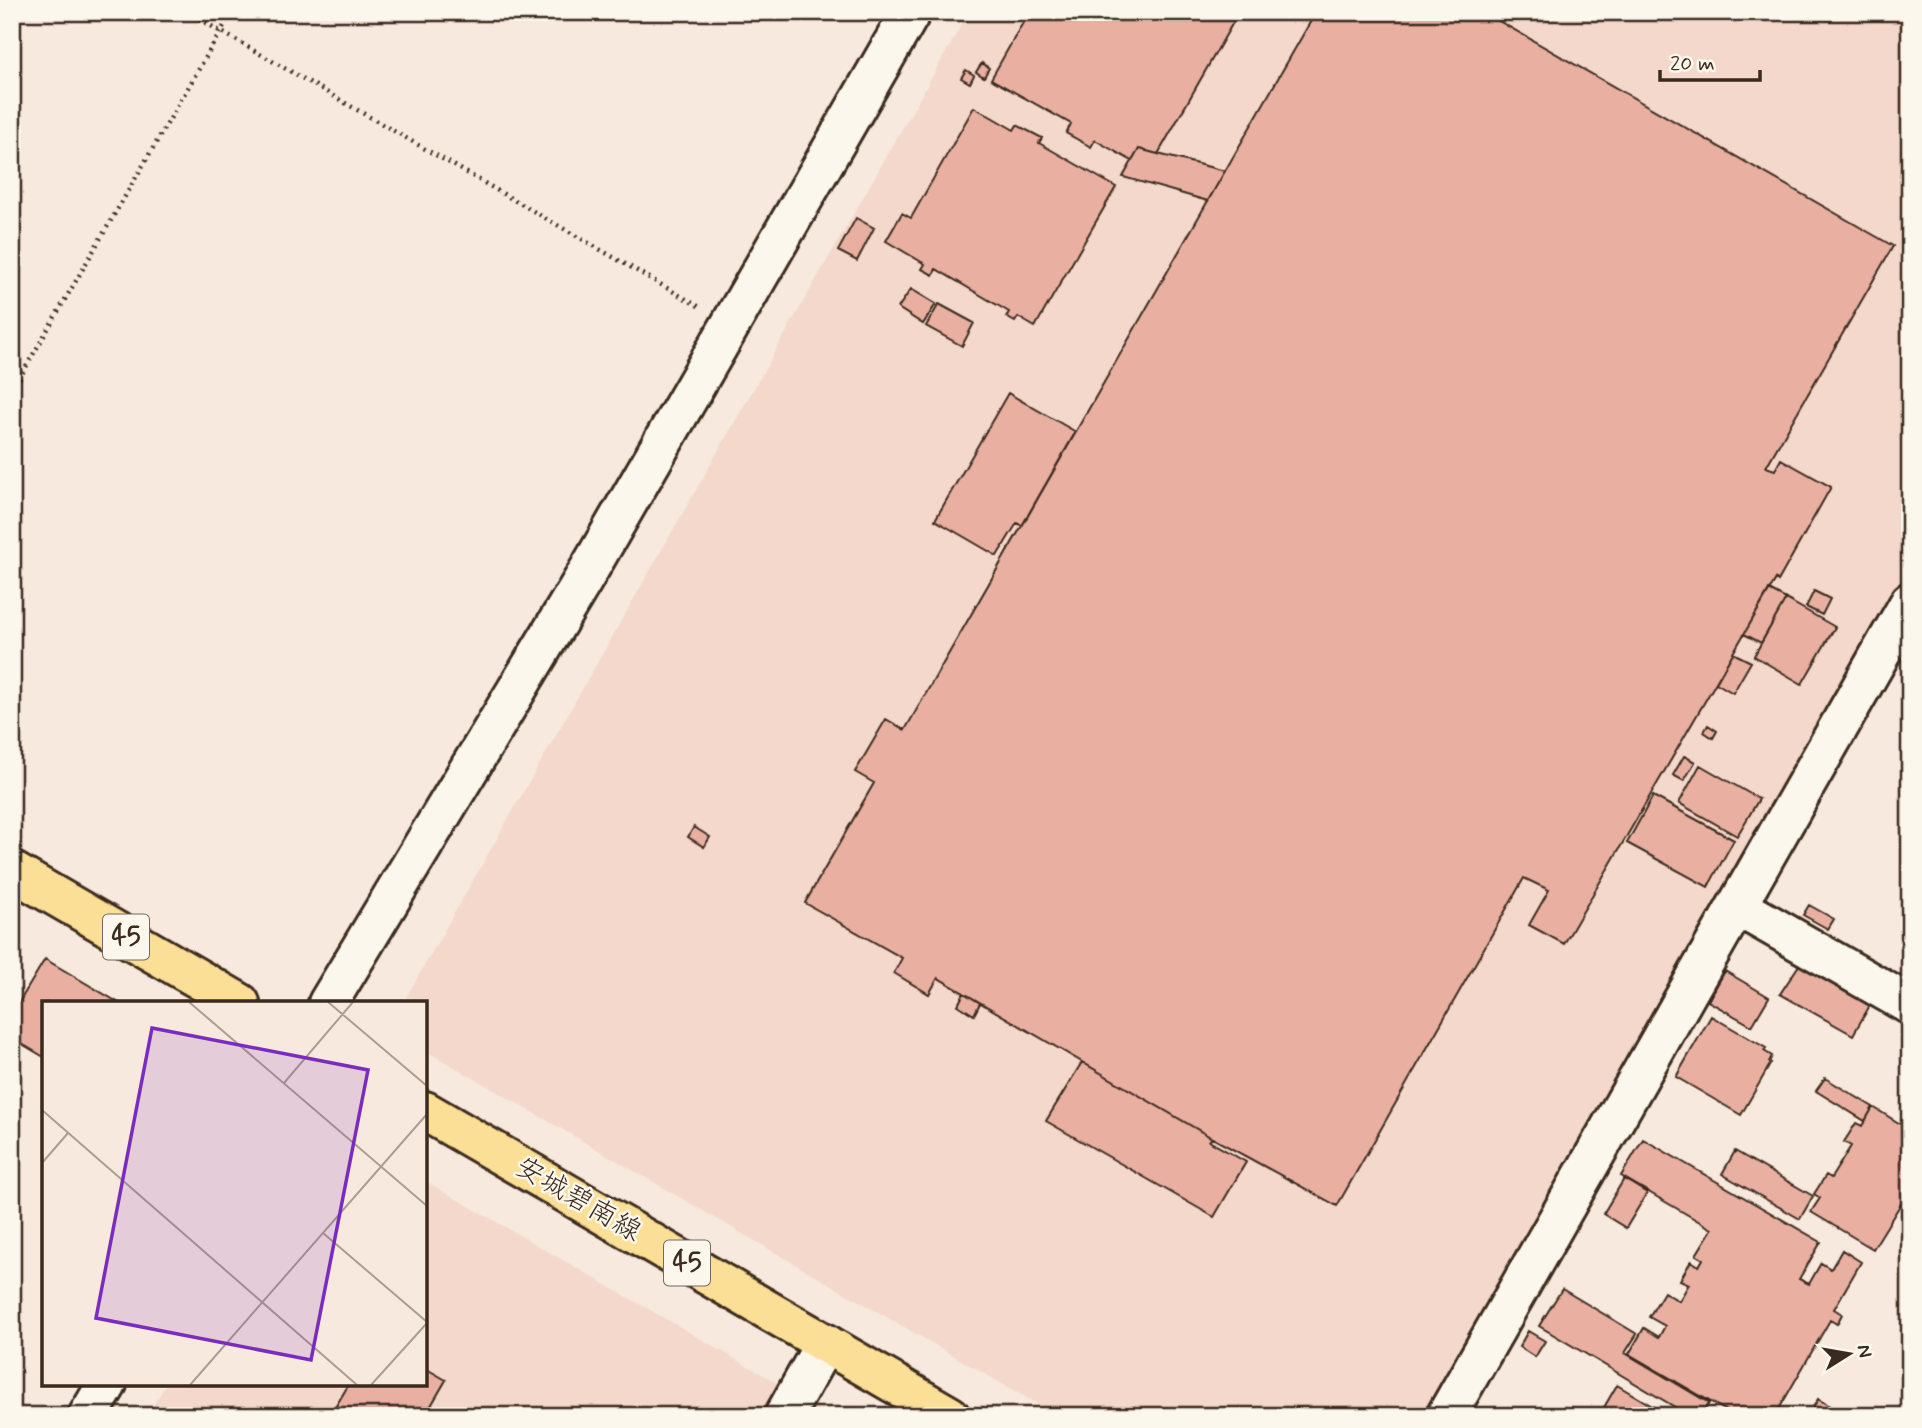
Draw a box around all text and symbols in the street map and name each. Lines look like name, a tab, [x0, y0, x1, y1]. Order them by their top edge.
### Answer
scale bar	[1660, 38, 1759, 82]
text: 20 m	[1670, 50, 1715, 78]
road number: 45	[103, 914, 149, 960]
inset map	[42, 1001, 427, 1386]
street label: 安城碧南線	[508, 1149, 648, 1251]
road number: 45	[664, 1240, 710, 1286]
north arrow	[1814, 1320, 1884, 1390]
text: N	[1851, 1342, 1878, 1360]

